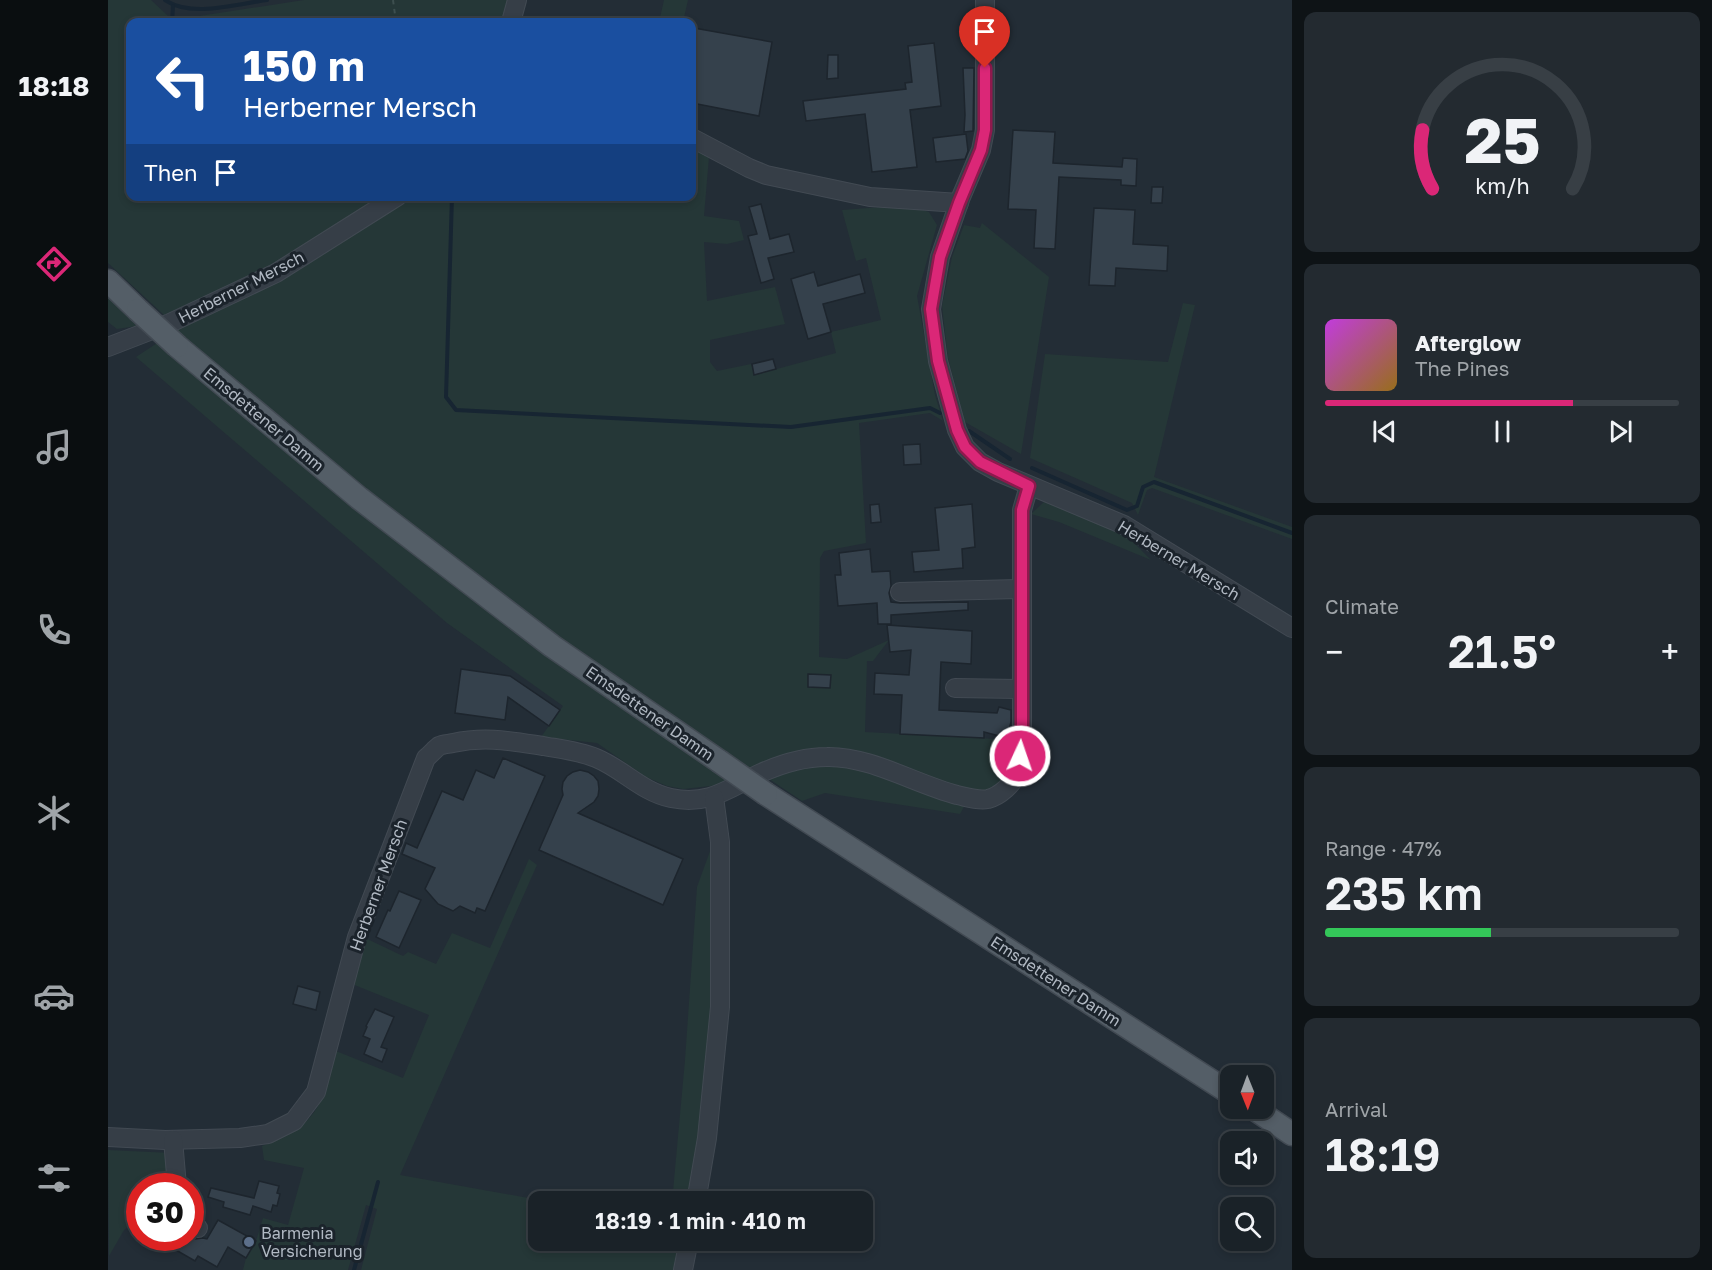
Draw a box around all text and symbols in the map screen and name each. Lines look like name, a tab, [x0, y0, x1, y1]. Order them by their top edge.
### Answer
pin	[959, 6, 1010, 68]
icon: arrive	[968, 15, 1001, 48]
text: 150 m	[243, 40, 365, 90]
icon: left	[144, 42, 222, 120]
text: 18:18	[18, 70, 90, 102]
text: Herberner Mersch	[243, 91, 477, 123]
text: 25	[1464, 102, 1540, 177]
icon: arrive	[209, 156, 242, 189]
text: Then	[144, 159, 197, 186]
text: km/h	[1475, 173, 1529, 199]
icon: directions	[33, 243, 75, 285]
street label: Herberner Mersch	[175, 247, 307, 327]
text: Afterglow	[1415, 329, 1521, 356]
text: The Pines	[1415, 356, 1509, 380]
street label: Emsdettener Damm	[200, 363, 328, 475]
icon: previous	[1368, 415, 1401, 448]
icon: pause	[1486, 415, 1519, 448]
icon: next	[1604, 415, 1637, 448]
icon: music	[33, 426, 75, 468]
street label: Herberner Mersch	[1114, 516, 1244, 604]
text: Climate	[1325, 594, 1399, 618]
icon: phone	[33, 609, 75, 651]
text: 21.5°	[1448, 624, 1556, 678]
text: −	[1325, 632, 1343, 671]
text: +	[1661, 632, 1679, 671]
street label: Emsdettener Damm	[582, 661, 718, 765]
position arrow	[988, 724, 1052, 788]
icon: climate	[33, 792, 75, 834]
street label: Herberner Mersch	[345, 816, 411, 954]
text: Range · 47%	[1325, 836, 1442, 860]
text: 235 km	[1325, 866, 1483, 920]
street label: Emsdettener Damm	[987, 931, 1125, 1031]
icon: car	[33, 975, 75, 1017]
north arrow	[1220, 1065, 1274, 1119]
map controls	[1220, 1065, 1274, 1251]
text: Arrival	[1325, 1097, 1388, 1121]
text: 18:19	[1325, 1127, 1441, 1181]
button: sound	[1220, 1131, 1274, 1185]
icon: filters	[33, 1157, 75, 1199]
speed limit sign: 30	[126, 1173, 204, 1251]
button: search	[1220, 1197, 1274, 1251]
text: 18:19 · 1 min · 410 m	[595, 1207, 806, 1234]
place label: Barmenia Versicherung	[261, 1223, 363, 1261]
marker: Barmenia Versicherung	[242, 1235, 256, 1249]

